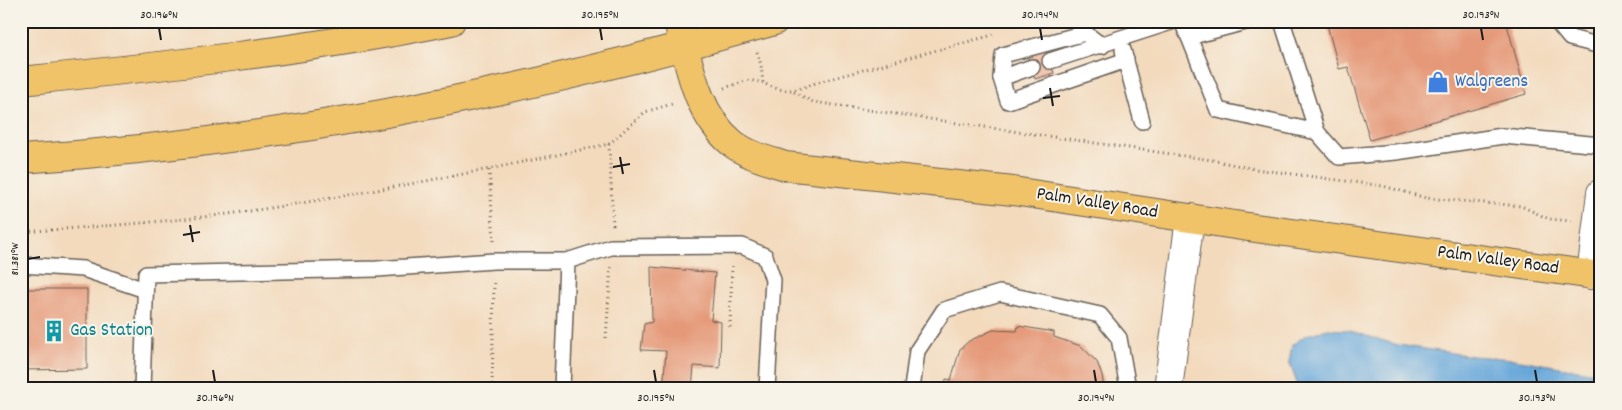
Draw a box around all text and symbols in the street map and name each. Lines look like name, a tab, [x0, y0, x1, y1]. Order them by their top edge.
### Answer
text: 30.196°N	[140, 7, 178, 24]
text: 30.195°N	[581, 7, 619, 24]
text: 30.194°N	[1022, 7, 1058, 24]
text: 30.193°N	[1462, 7, 1500, 24]
shop icon: Walgreens	[1425, 69, 1451, 95]
place label: Walgreens	[1455, 69, 1528, 96]
street label: Palm Valley Road	[1034, 181, 1160, 227]
street label: Palm Valley Road	[1435, 239, 1561, 283]
text: 81.381°W	[7, 242, 24, 275]
building icon: Gas Station	[41, 318, 67, 344]
place label: Gas Station	[70, 318, 153, 345]
text: 30.196°N	[196, 390, 234, 407]
text: 30.195°N	[637, 390, 675, 407]
text: 30.194°N	[1078, 390, 1114, 407]
text: 30.193°N	[1518, 390, 1556, 407]

